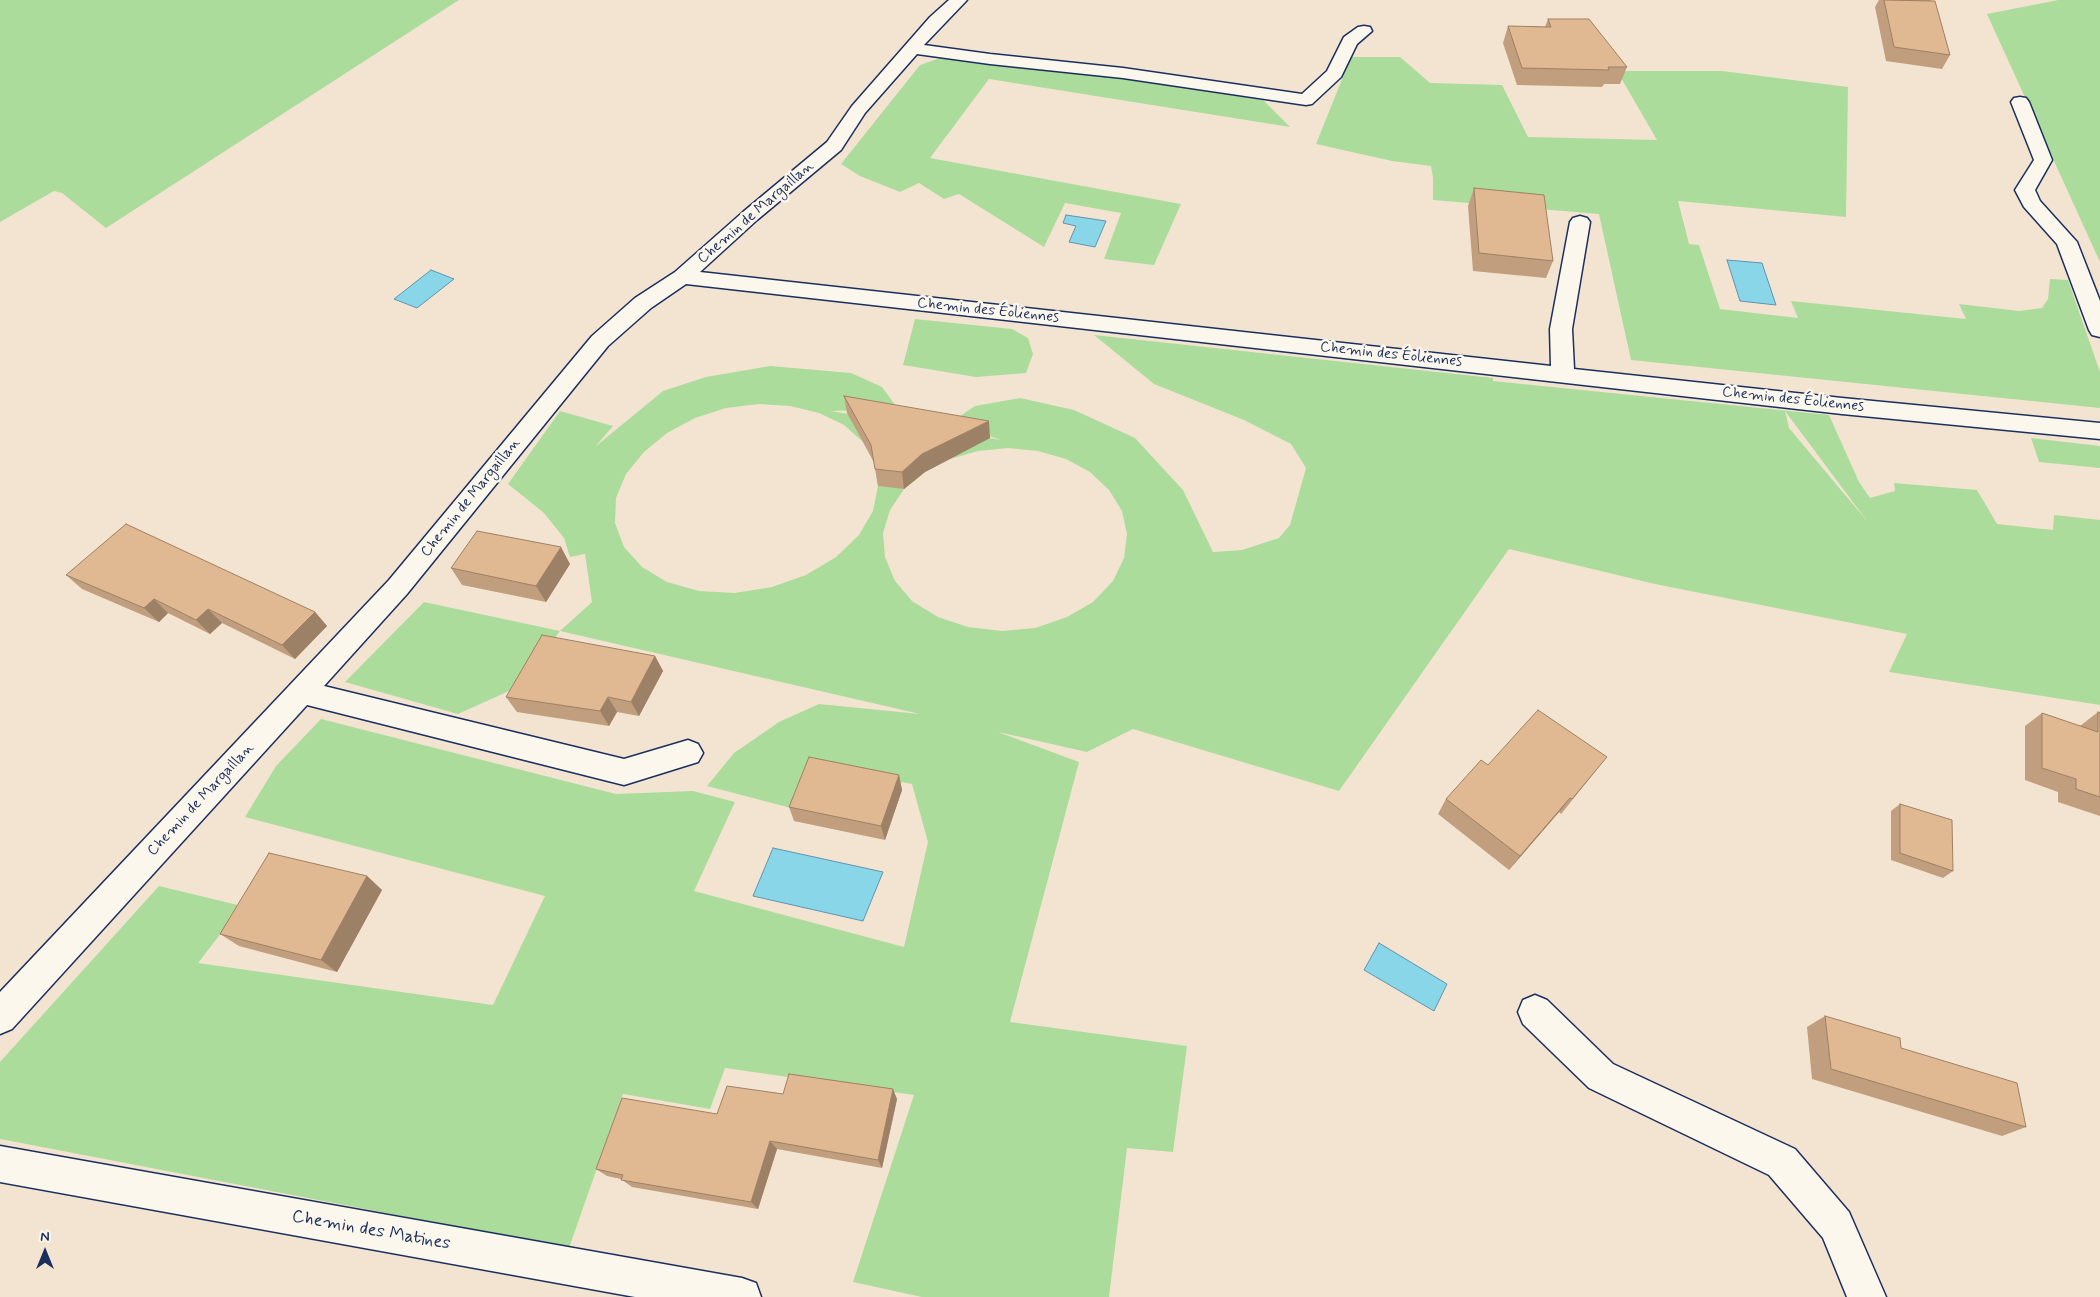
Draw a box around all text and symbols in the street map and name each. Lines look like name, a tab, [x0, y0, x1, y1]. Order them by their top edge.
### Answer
street label: Chemin de Margaillan	[694, 158, 818, 268]
street label: Chemin des Éoliennes	[916, 295, 1060, 327]
street label: Chemin des Éoliennes	[1319, 339, 1463, 371]
street label: Chemin des Éoliennes	[1721, 384, 1865, 416]
street label: Chemin de Margaillan	[418, 435, 524, 561]
street label: Chemin de Margaillan	[144, 740, 258, 860]
street label: Chemin des Matines	[290, 1206, 452, 1256]
north arrow	[20, 1227, 70, 1277]
text: N	[40, 1228, 50, 1246]

